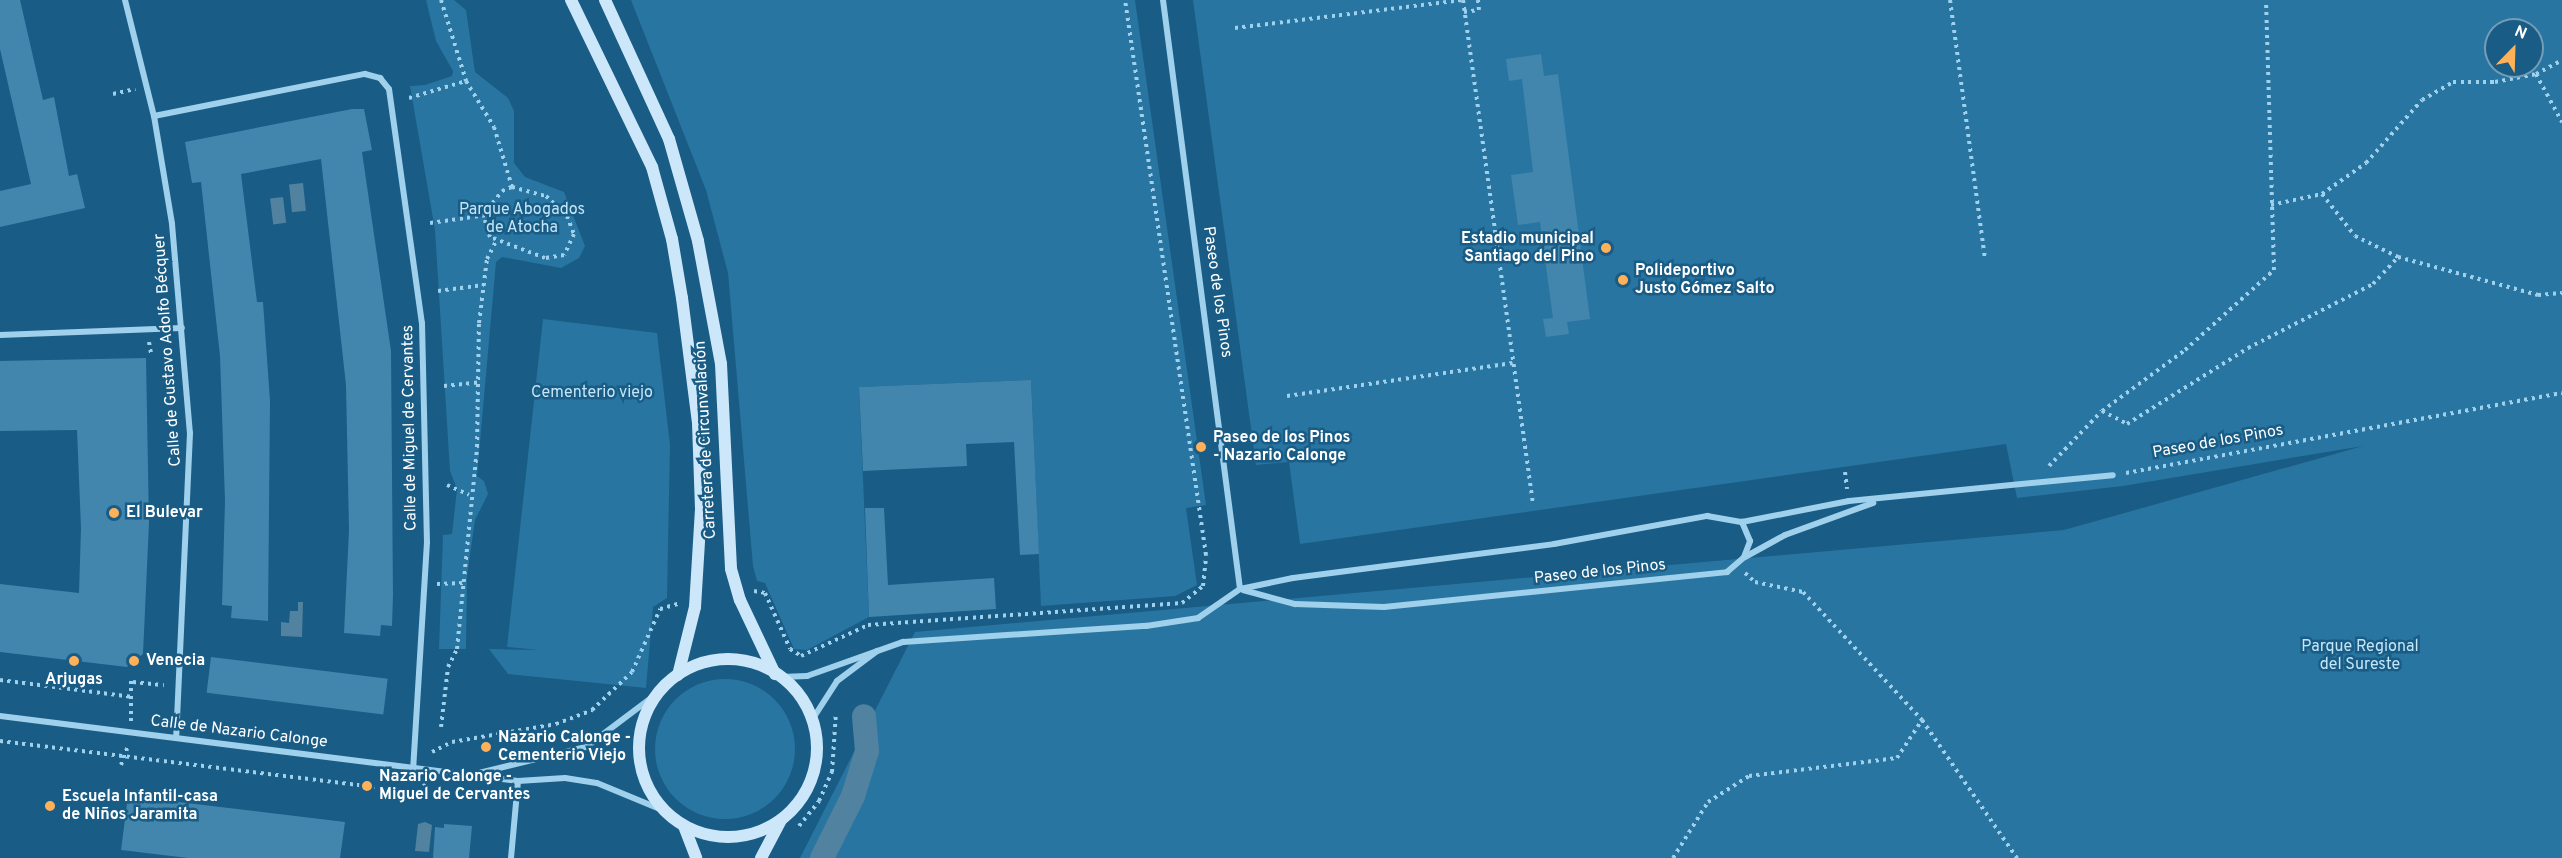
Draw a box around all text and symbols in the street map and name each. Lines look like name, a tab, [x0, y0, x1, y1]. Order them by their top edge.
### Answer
north arrow	[2484, 18, 2544, 78]
text: N	[2511, 22, 2529, 45]
park label: Parque Abogados de Atocha	[459, 200, 585, 238]
street label: Paseo de los Pinos	[1198, 225, 1236, 359]
place label: Estadio municipal Santiago del Pino	[1461, 229, 1594, 267]
street label: Calle de Gustavo Adolfo Bécquer	[150, 233, 186, 467]
marker: Estadio municipal Santiago del Pino	[1599, 241, 1613, 255]
place label: Polideportivo Justo Gómez Salto	[1635, 261, 1774, 299]
marker: Polideportivo Justo Gómez Salto	[1616, 273, 1630, 287]
street label: Calle de Miguel de Cervantes	[399, 325, 421, 531]
street label: Carretera de Circunvalación	[691, 340, 721, 540]
park label: Cementerio viejo	[531, 383, 653, 403]
street label: Paseo de los Pinos	[2151, 421, 2285, 463]
place label: Paseo de los Pinos - Nazario Calonge	[1213, 428, 1350, 466]
marker: Paseo de los Pinos - Nazario Calonge	[1194, 440, 1208, 454]
place label: El Bulevar	[126, 503, 203, 523]
marker: El Bulevar	[107, 506, 121, 520]
street label: Paseo de los Pinos	[1533, 556, 1667, 588]
park label: Parque Regional del Sureste	[2301, 637, 2419, 675]
place label: Venecia	[146, 651, 205, 671]
marker: Arjugas	[67, 654, 81, 668]
marker: Venecia	[127, 654, 141, 668]
place label: Arjugas	[45, 670, 103, 690]
street label: Calle de Nazario Calonge	[149, 712, 329, 752]
place label: Nazario Calonge - Cementerio Viejo	[498, 728, 631, 766]
marker: Nazario Calonge - Cementerio Viejo	[479, 740, 493, 754]
place label: Nazario Calonge - Miguel de Cervantes	[379, 767, 530, 805]
marker: Nazario Calonge - Miguel de Cervantes	[360, 779, 374, 793]
place label: Escuela Infantil-casa de Niños Jaramita	[62, 787, 218, 825]
marker: Escuela Infantil-casa de Niños Jaramita	[43, 799, 57, 813]

